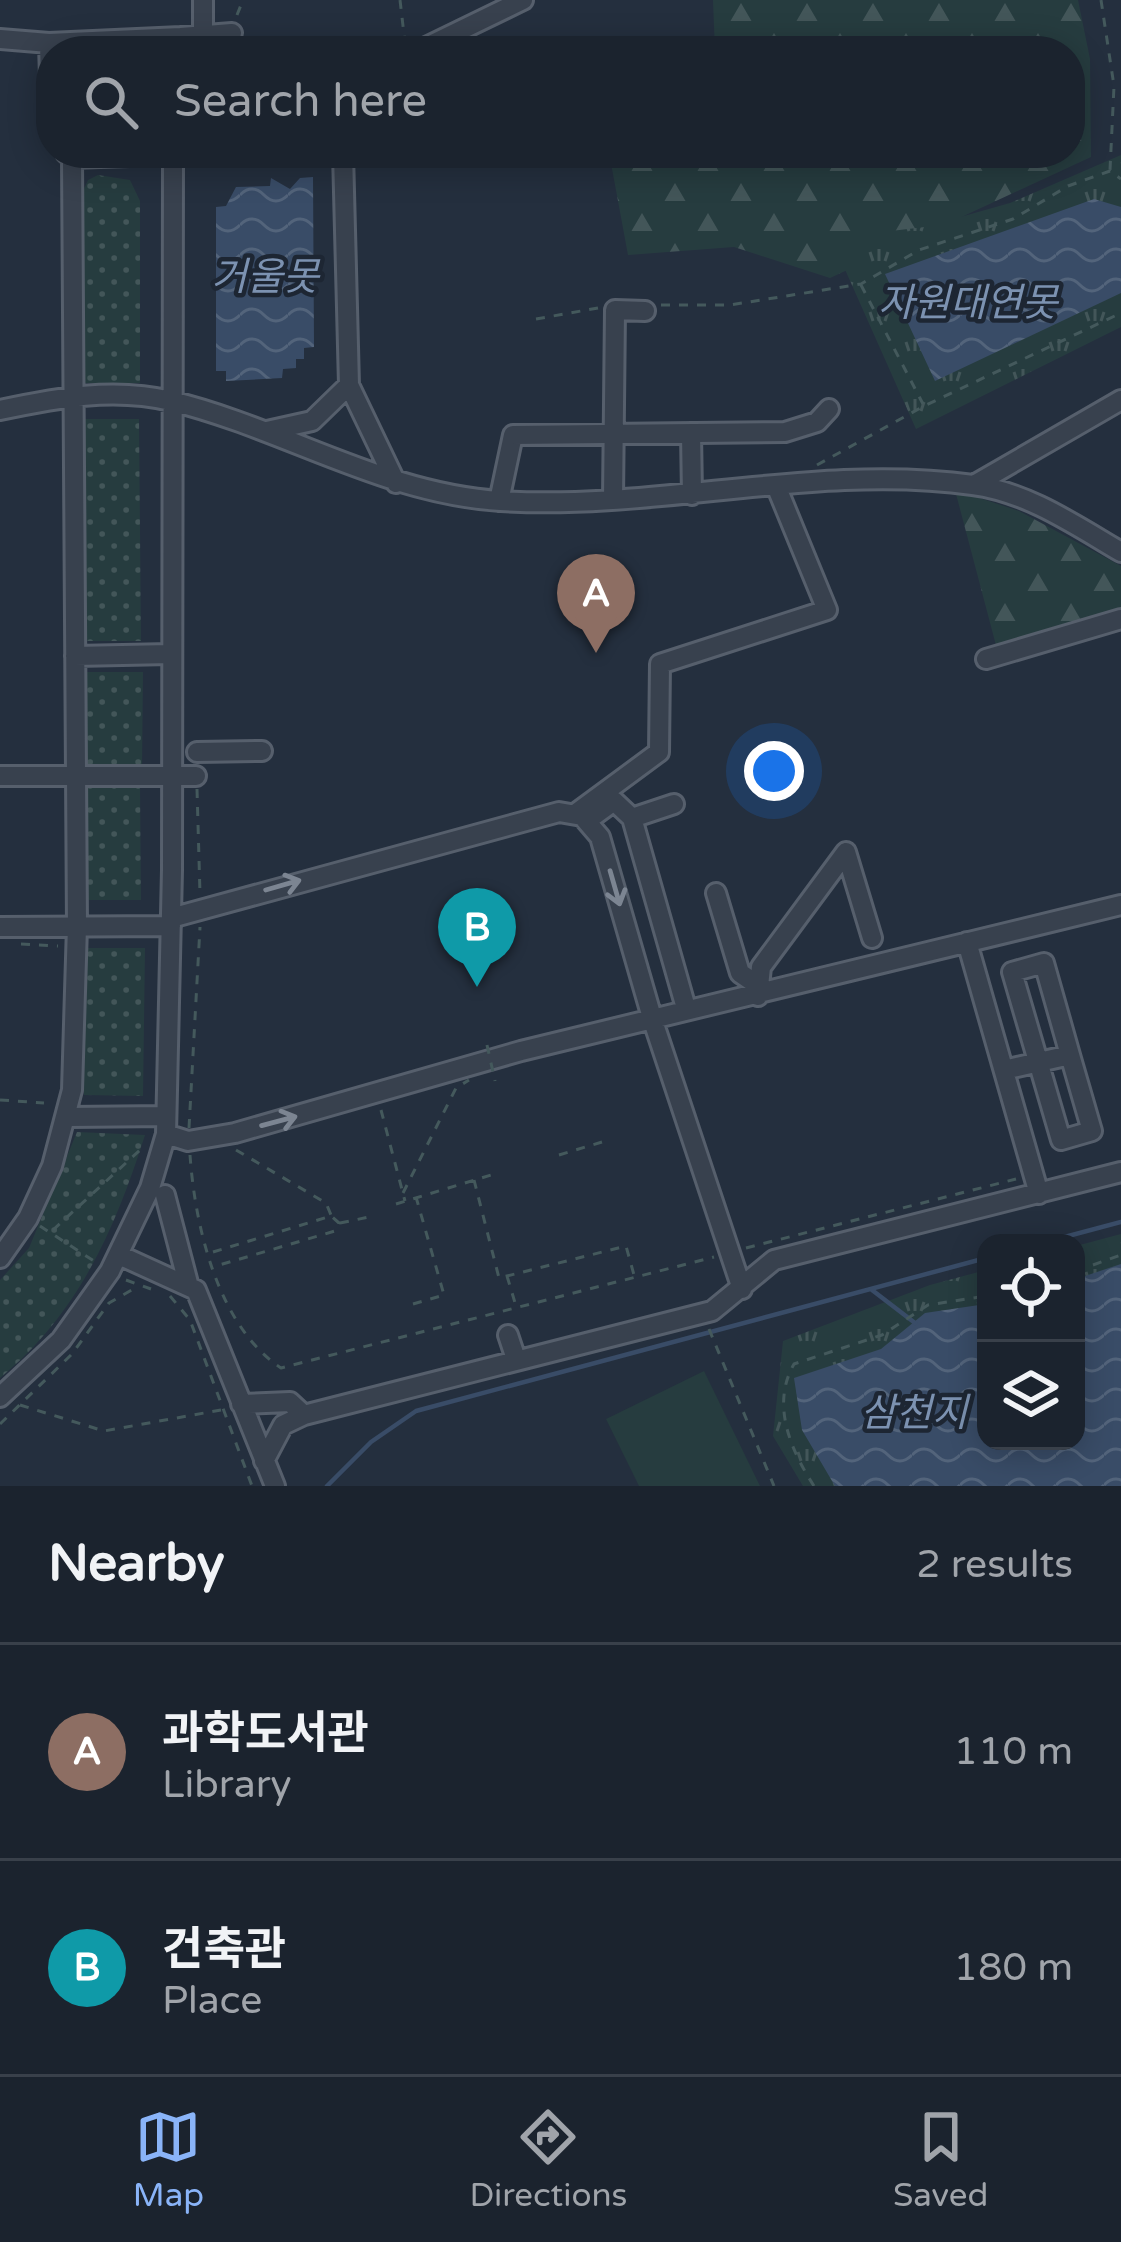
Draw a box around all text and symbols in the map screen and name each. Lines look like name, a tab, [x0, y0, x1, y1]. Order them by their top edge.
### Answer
search box	[36, 36, 1085, 168]
icon: search	[78, 69, 144, 135]
text: Search here	[174, 75, 427, 129]
water label: 거울못	[211, 254, 321, 301]
water label: 자원대연못	[878, 280, 1060, 327]
pin: A	[557, 554, 635, 653]
your location	[744, 741, 804, 801]
one-way arrow	[605, 869, 627, 907]
one-way arrow	[264, 873, 302, 895]
pin: B	[438, 888, 516, 987]
one-way arrow	[259, 1109, 297, 1131]
map controls	[977, 1234, 1085, 1450]
button: locate	[977, 1234, 1085, 1342]
button: layers	[977, 1342, 1085, 1450]
water label: 삼천지	[860, 1390, 971, 1437]
text: Nearby	[48, 1533, 225, 1595]
text: 2 results	[916, 1541, 1073, 1588]
text: 과학도서관	[162, 1707, 369, 1761]
text: A	[72, 1728, 102, 1775]
text: 110 m	[954, 1728, 1073, 1775]
text: Library	[162, 1761, 292, 1808]
text: 건축관	[162, 1923, 286, 1977]
text: B	[73, 1944, 101, 1991]
text: 180 m	[954, 1944, 1073, 1991]
text: Place	[162, 1977, 262, 2024]
tab: Map	[133, 2104, 204, 2215]
tab: Directions	[470, 2104, 627, 2215]
tab: Saved	[893, 2104, 988, 2215]

